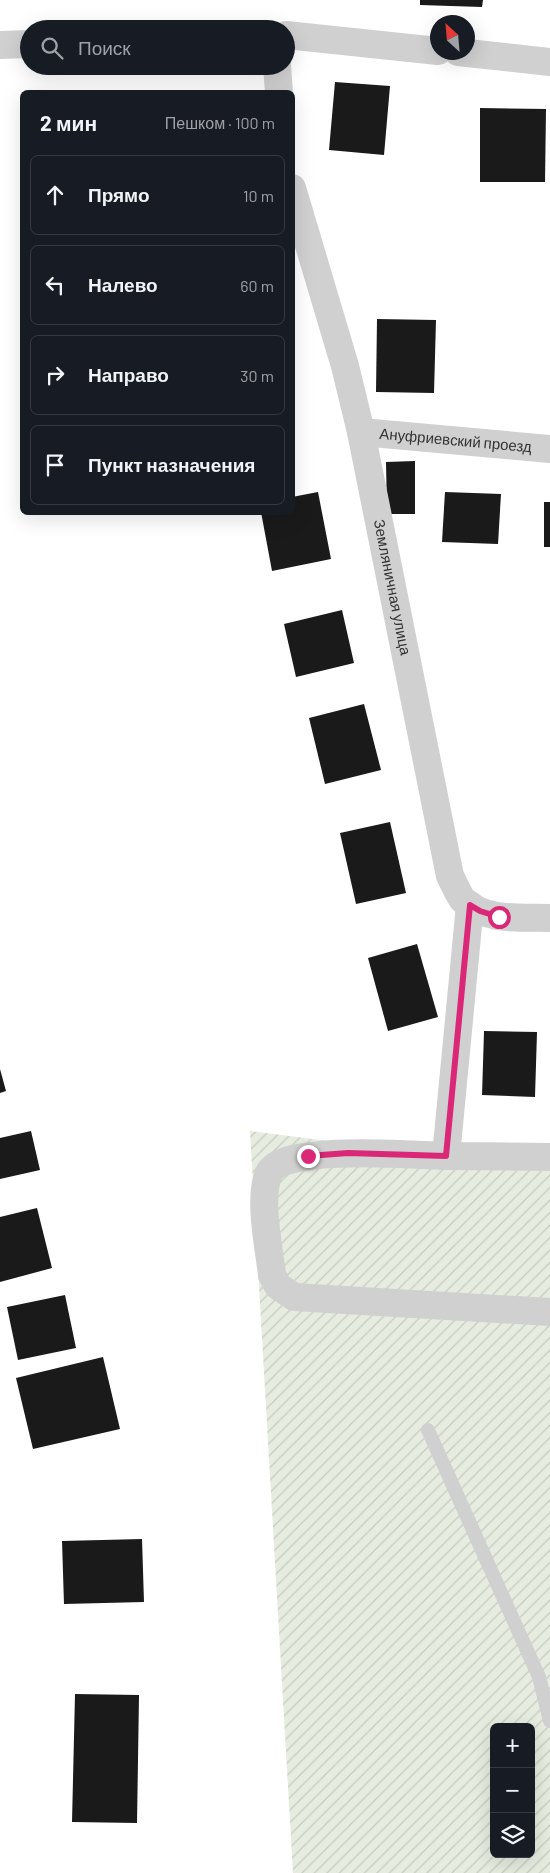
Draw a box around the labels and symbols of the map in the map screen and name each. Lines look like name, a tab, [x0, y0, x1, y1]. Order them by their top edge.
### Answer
north arrow	[430, 15, 475, 60]
street label: Ануфриевский проезд	[379, 424, 533, 455]
street label: Земляничная улица	[371, 518, 416, 657]
route start	[488, 906, 511, 929]
route end	[297, 1145, 320, 1168]

